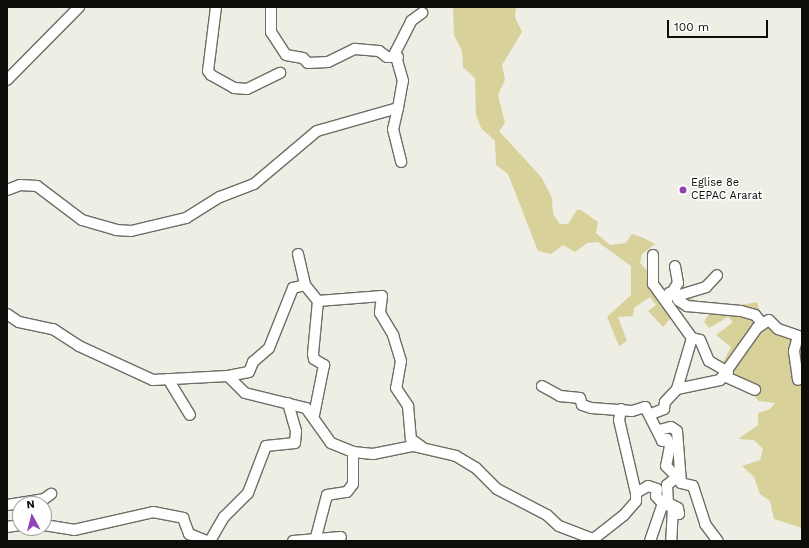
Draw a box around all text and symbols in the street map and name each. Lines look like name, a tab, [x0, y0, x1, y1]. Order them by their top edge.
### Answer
scale bar	[669, 12, 770, 38]
text: 100 m	[674, 20, 709, 34]
place label: Eglise 8e CEPAC Ararat	[691, 177, 763, 203]
marker: Eglise 8e CEPAC Ararat	[678, 185, 688, 195]
north arrow	[12, 496, 52, 536]
text: N	[26, 498, 35, 512]

